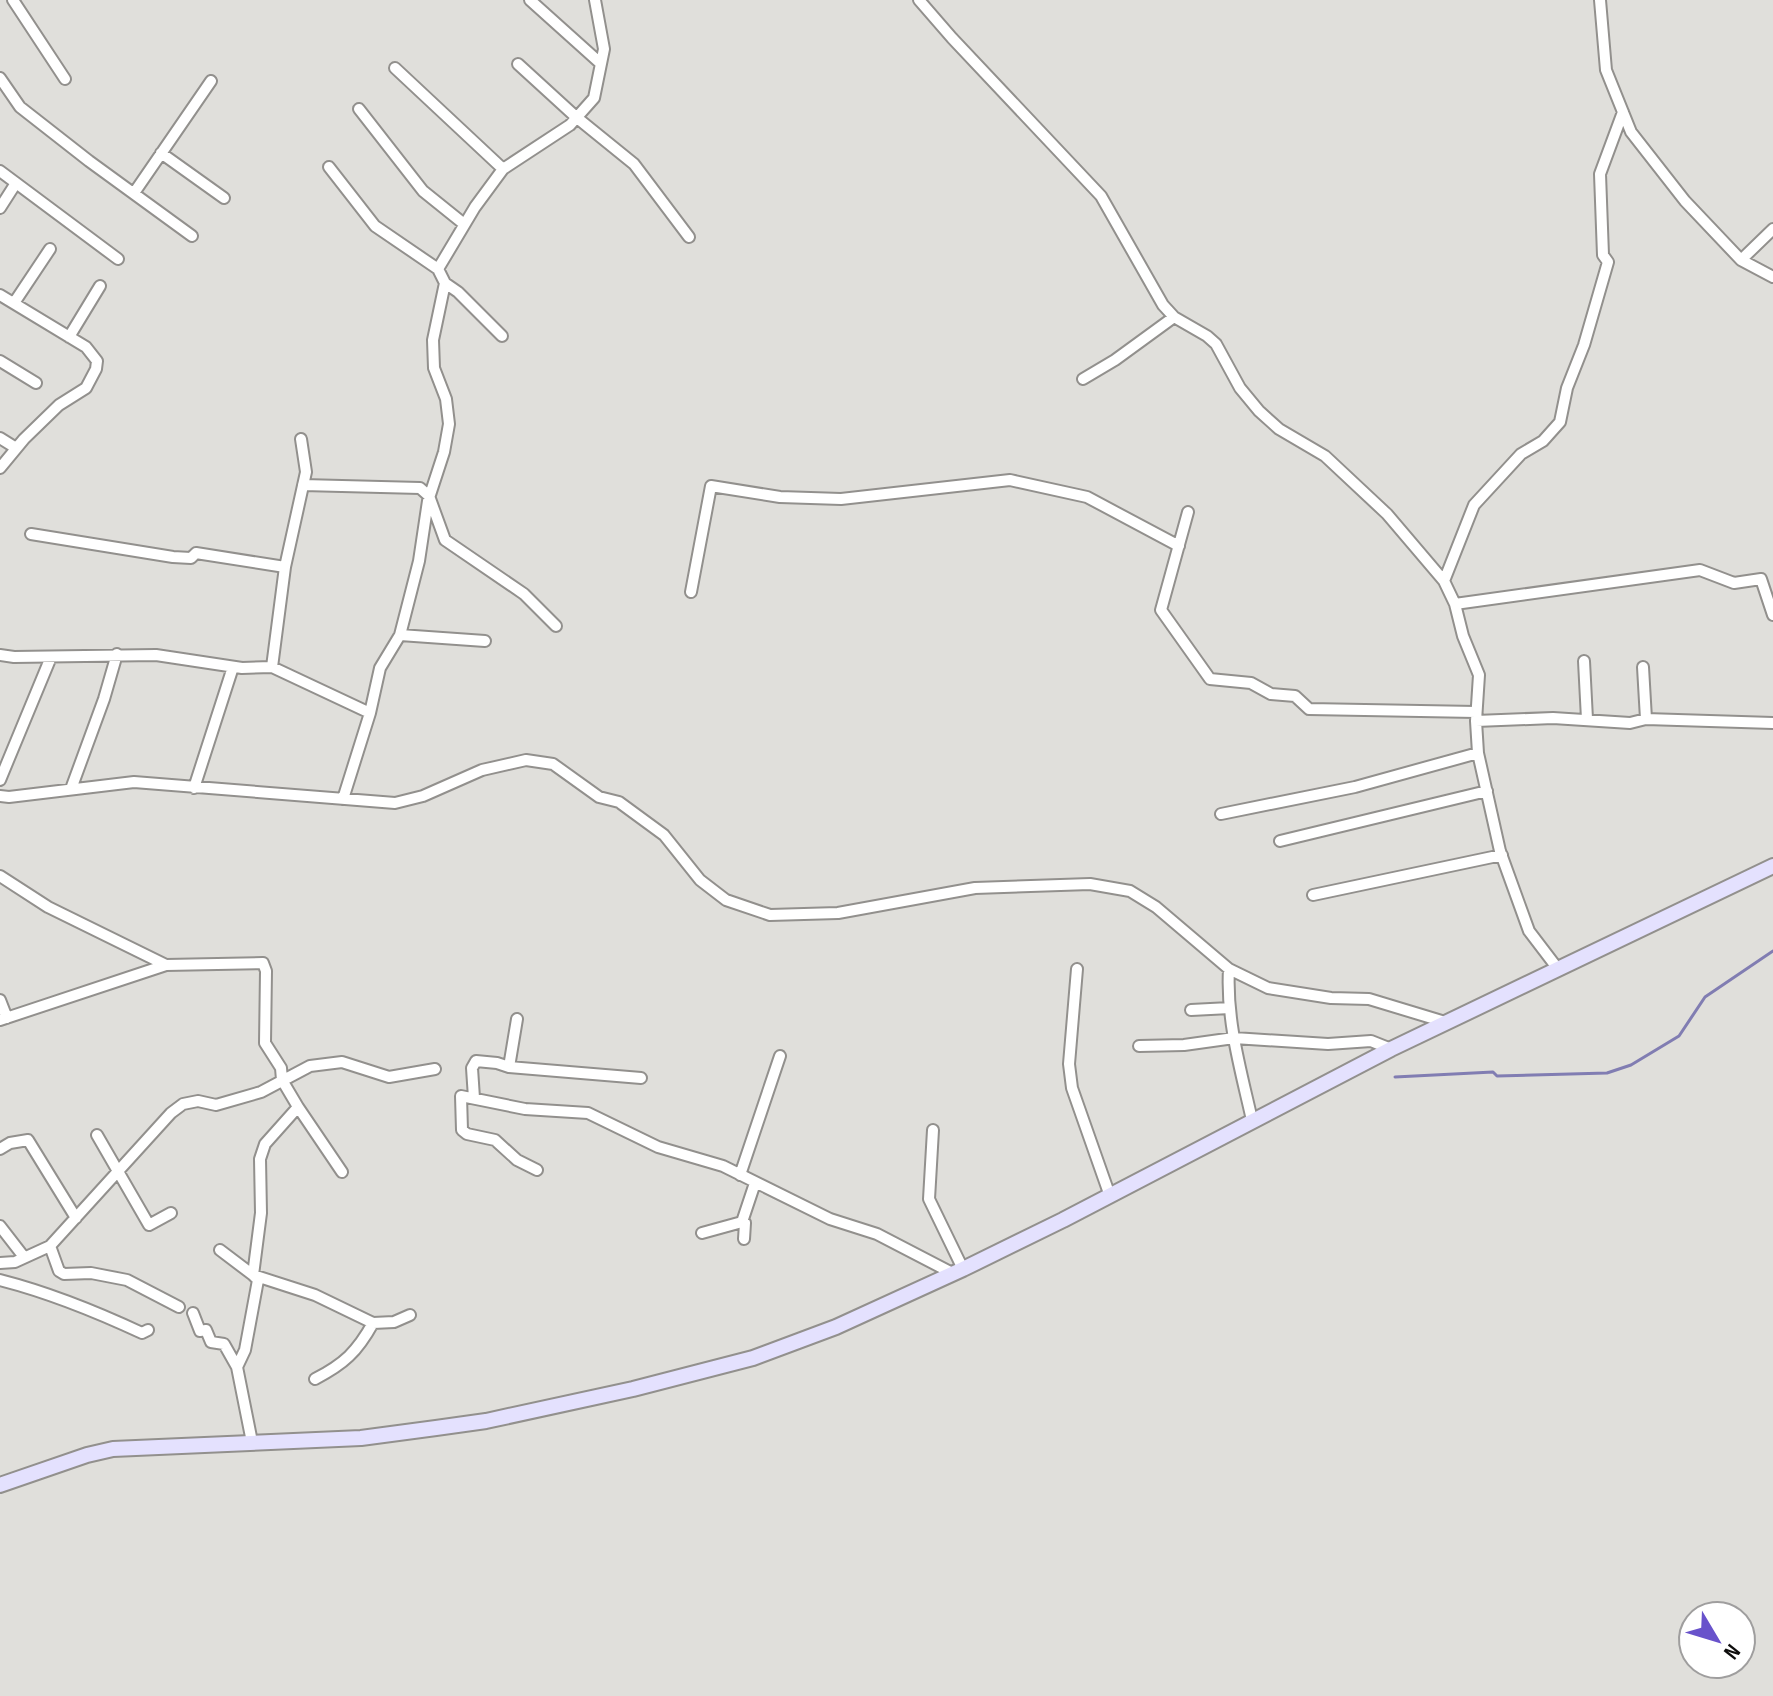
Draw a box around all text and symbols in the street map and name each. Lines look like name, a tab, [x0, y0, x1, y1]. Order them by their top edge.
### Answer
north arrow	[1677, 1600, 1757, 1680]
text: N	[1717, 1638, 1746, 1664]

